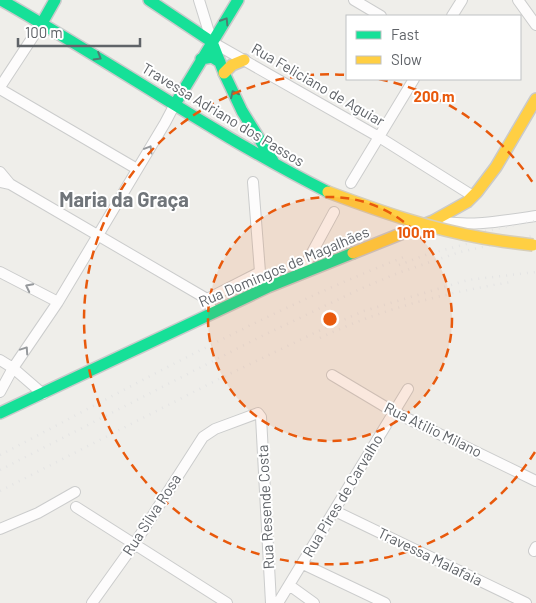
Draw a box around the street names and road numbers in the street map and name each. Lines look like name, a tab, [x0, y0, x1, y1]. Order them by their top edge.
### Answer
street label: Rua Feliciano de Aguiar	[249, 39, 389, 130]
street label: Travessa Adriano dos Passos	[139, 58, 308, 170]
street label: Rua Domingos de Magalhães	[196, 222, 372, 310]
street label: Rua Atilio Milano	[382, 398, 485, 461]
street label: Rua Pires de Carvalho	[298, 431, 386, 560]
street label: Rua Resende Costa	[253, 444, 277, 570]
street label: Rua Silva Rosa	[118, 470, 184, 559]
street label: Travessa Malafaia	[375, 523, 486, 589]

